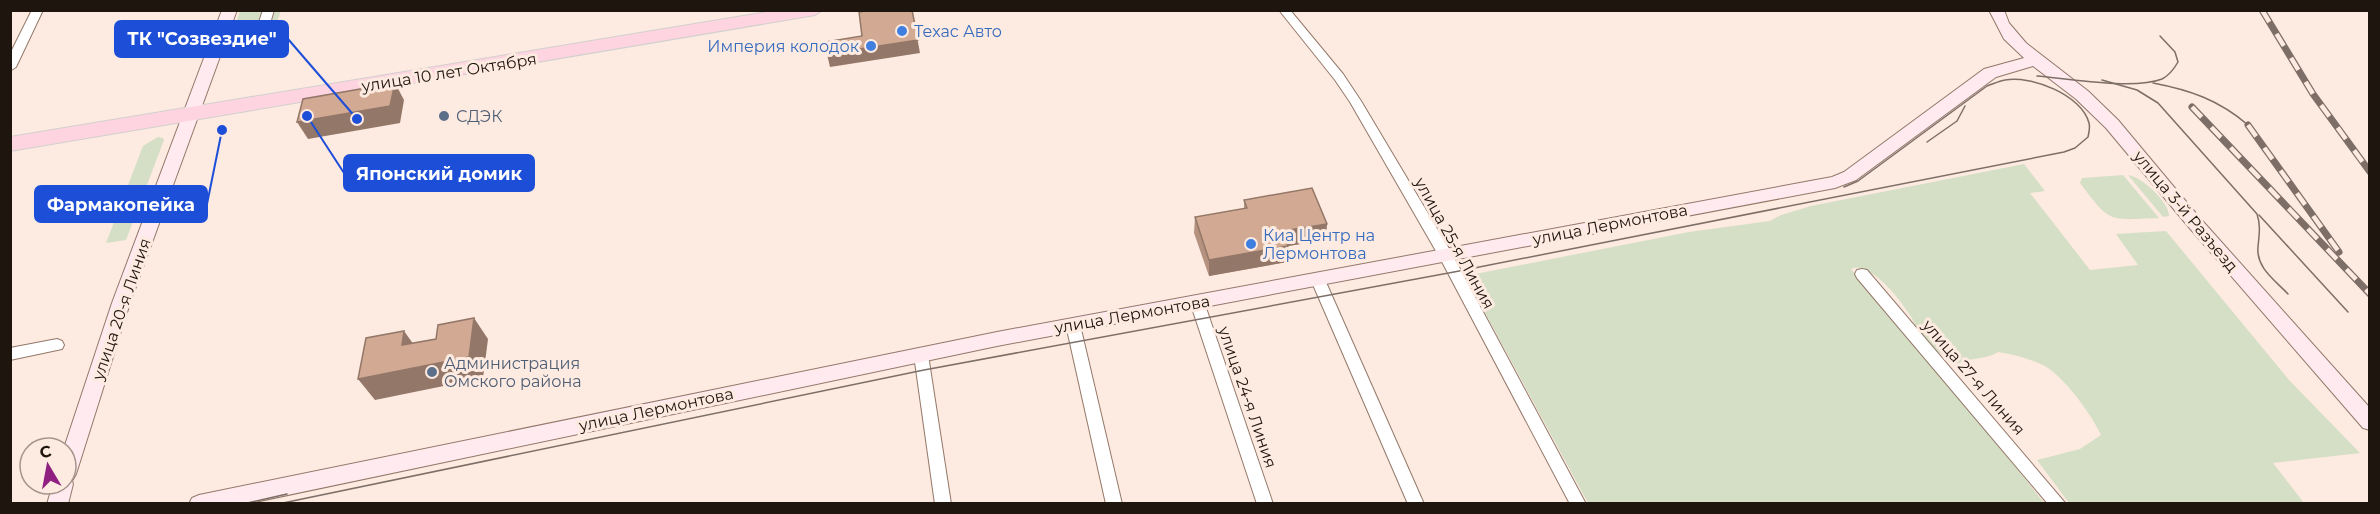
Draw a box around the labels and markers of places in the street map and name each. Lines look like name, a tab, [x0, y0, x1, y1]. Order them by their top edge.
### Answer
callout: ТК "Созвездие"	[115, 21, 288, 57]
place label: Техас Авто	[914, 22, 1002, 41]
marker: Техас Авто	[895, 24, 909, 38]
place label: Империя колодок	[707, 37, 860, 56]
marker: Империя колодок	[864, 39, 878, 53]
place label: СДЭК	[456, 107, 502, 126]
marker: СДЭК	[437, 109, 451, 123]
callout: Японский домик	[344, 155, 534, 191]
callout: Фармакопейка	[35, 186, 207, 222]
place label: Киа Центр на Лермонтова	[1263, 226, 1375, 263]
marker: Киа Центр на Лермонтова	[1244, 237, 1258, 251]
place label: Администрация Омского района	[444, 354, 582, 391]
marker: Администрация Омского района	[425, 365, 439, 379]

